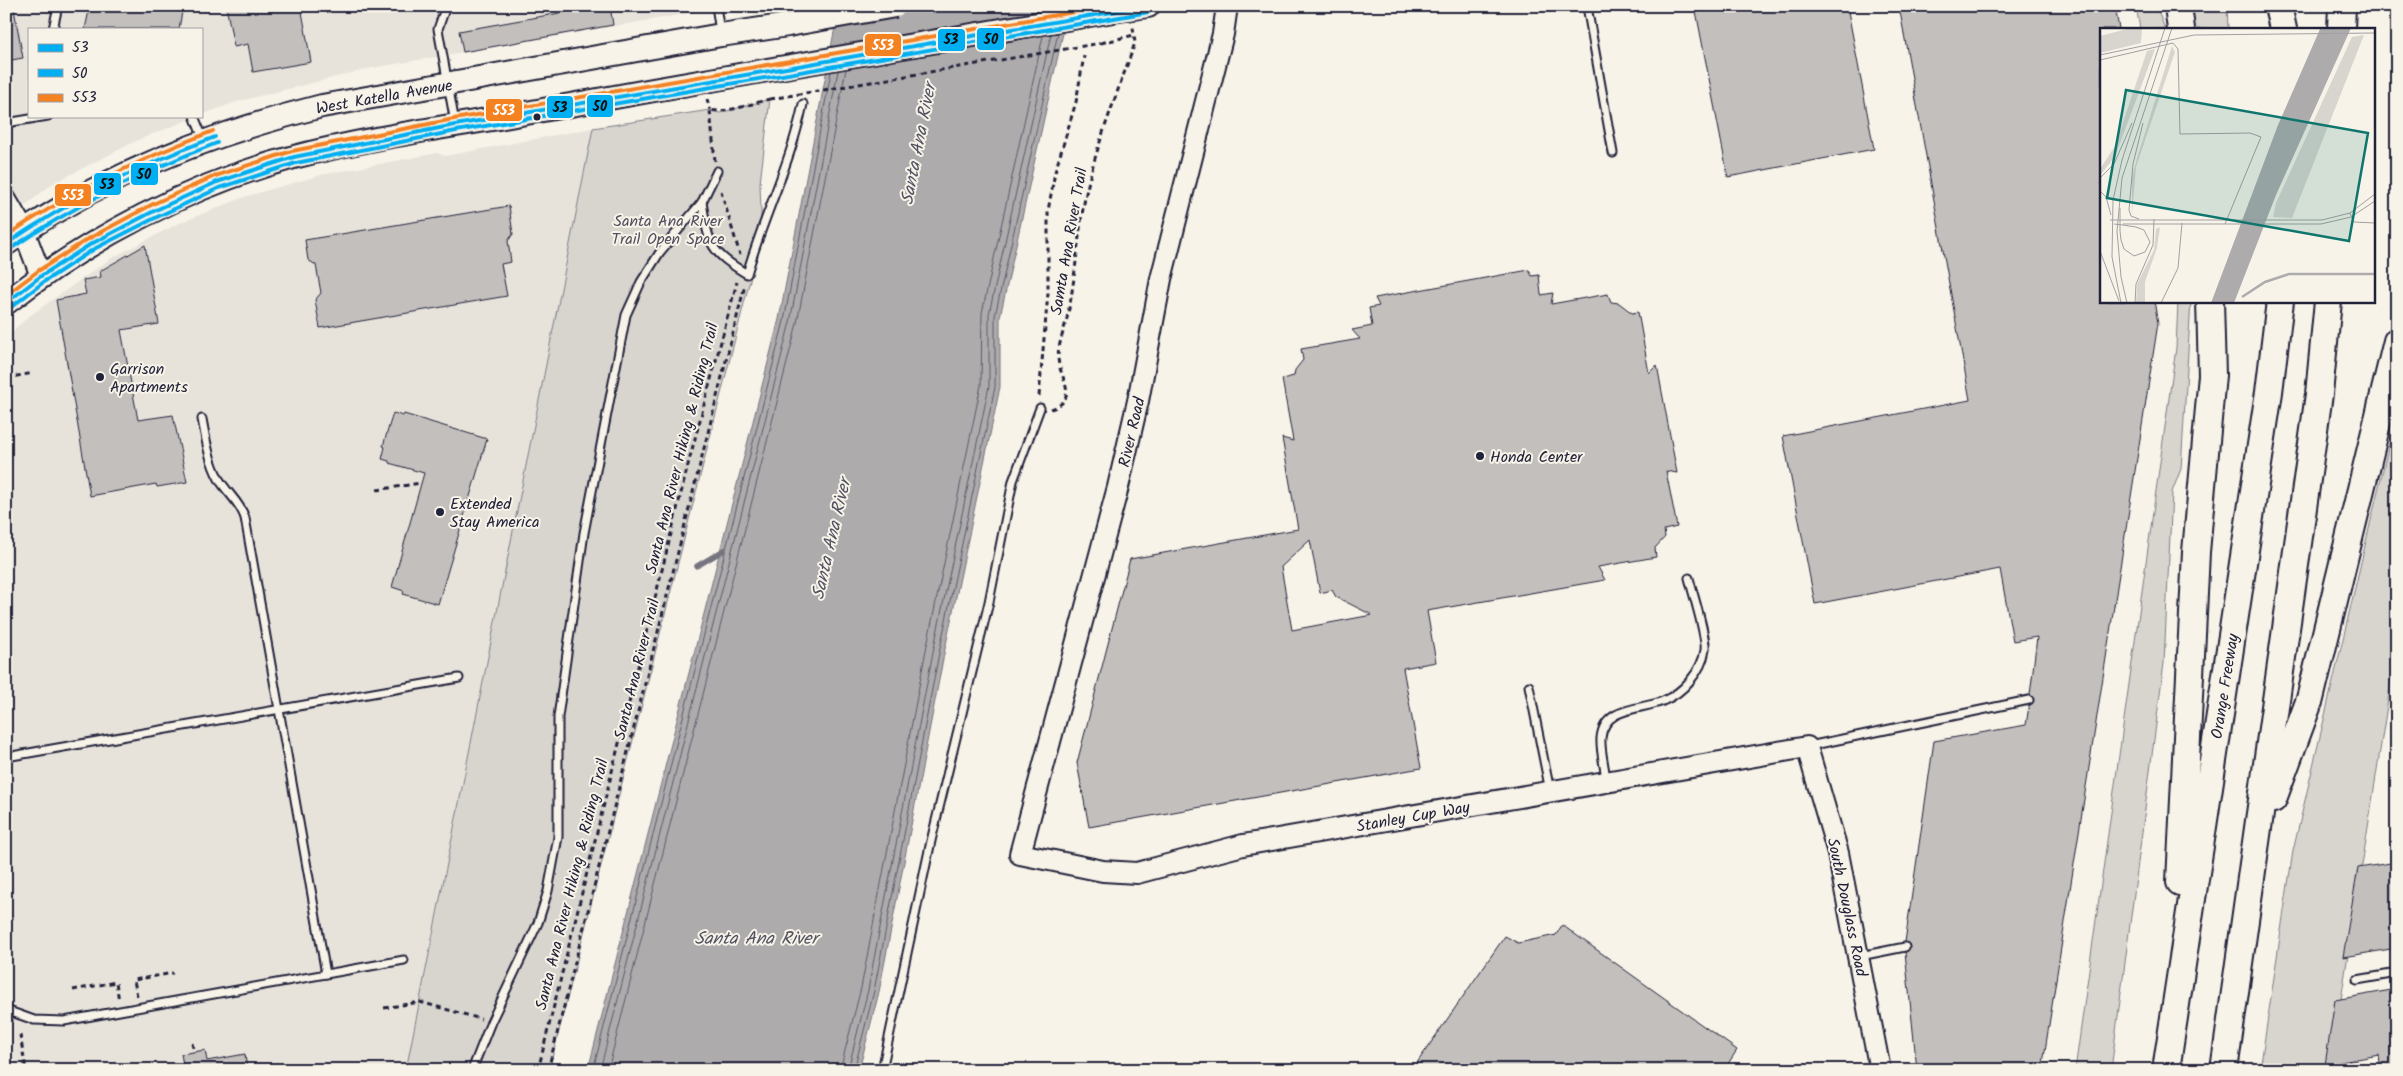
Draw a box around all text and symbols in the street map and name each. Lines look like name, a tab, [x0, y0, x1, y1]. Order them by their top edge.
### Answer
line badge: 50	[976, 27, 1005, 51]
legend	[28, 28, 202, 118]
line badge: 53	[937, 28, 966, 52]
inset map	[2100, 28, 2376, 302]
text: 53	[943, 29, 959, 51]
text: 50	[983, 29, 999, 51]
line badge: 553	[864, 33, 902, 57]
text: 553	[871, 35, 894, 57]
text: 53	[72, 36, 89, 60]
text: 50	[72, 62, 88, 86]
street label: West Katella Avenue	[314, 73, 455, 122]
water label: Santa Ana River	[894, 77, 946, 207]
text: 553	[72, 86, 97, 110]
line badge: 50	[586, 94, 614, 118]
line badge: 53	[546, 95, 574, 119]
text: 50	[592, 96, 608, 118]
text: 53	[552, 97, 568, 119]
line badge: 553	[485, 98, 523, 122]
text: 553	[492, 100, 515, 122]
unlabelled marker	[532, 112, 542, 122]
line badge: 50	[130, 162, 159, 186]
text: 50	[136, 164, 152, 186]
street label: Samta Ana River Trail	[1044, 166, 1095, 317]
line badge: 53	[93, 172, 122, 196]
text: 53	[99, 174, 115, 196]
line badge: 553	[54, 183, 92, 207]
text: 553	[61, 185, 84, 207]
park label: Santa Ana River Trail Open Space	[611, 209, 725, 252]
street label: Santa Ana River Hiking & Riding Trail	[639, 320, 726, 577]
place label: Garrison Apartments	[110, 357, 188, 400]
marker: Garrison Apartments	[94, 371, 106, 383]
street label: River Road	[1112, 394, 1153, 470]
place label: Honda Center	[1490, 445, 1584, 470]
marker: Honda Center	[1474, 450, 1486, 462]
water label: Santa Ana River	[805, 472, 861, 602]
place label: Extended Stay America	[450, 492, 540, 535]
marker: Extended Stay America	[434, 506, 446, 518]
street label: Santa Ana River Trail	[608, 596, 667, 743]
street label: Orange Freeway	[2205, 631, 2246, 741]
street label: Santa Ana River Hiking & Riding Trail	[529, 756, 616, 1013]
street label: Stanley Cup Way	[1355, 795, 1472, 840]
street label: South Douglass Road	[1820, 836, 1874, 980]
water label: Santa Ana River	[695, 925, 821, 954]

